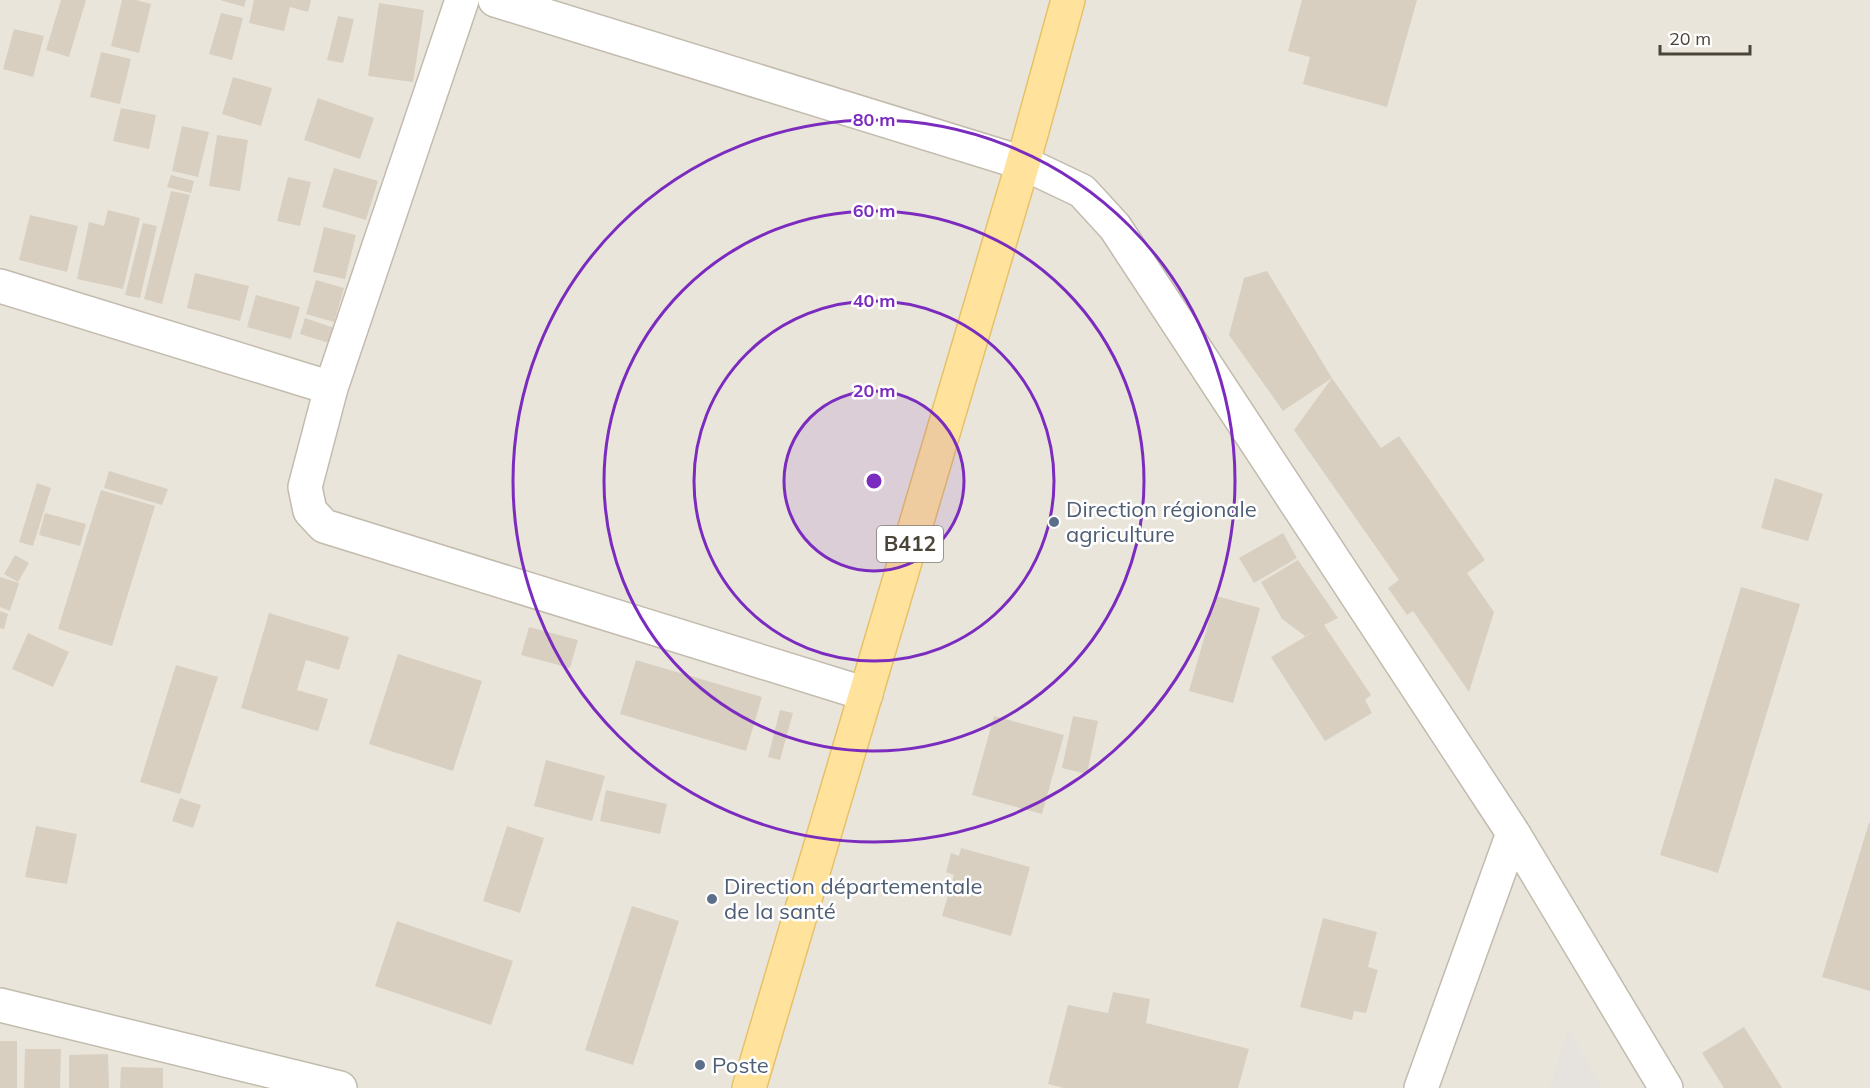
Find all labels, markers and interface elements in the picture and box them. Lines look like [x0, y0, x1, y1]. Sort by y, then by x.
scale bar [1660, 18, 1750, 56]
text: 20 m [1669, 27, 1711, 50]
text: 80 m [853, 108, 895, 131]
text: 60 m [853, 199, 895, 222]
text: 40 m [853, 289, 895, 312]
text: 20 m [853, 379, 895, 402]
centre of rings [864, 471, 884, 491]
place label: Direction régionale agriculture [1066, 495, 1257, 548]
marker: Direction régionale agriculture [1047, 515, 1061, 529]
road number: B412 [877, 526, 943, 562]
place label: Direction départementale de la santé [724, 872, 983, 925]
marker: Direction départementale de la santé [705, 892, 719, 906]
place label: Poste [712, 1051, 769, 1079]
marker: Poste [693, 1058, 707, 1072]

